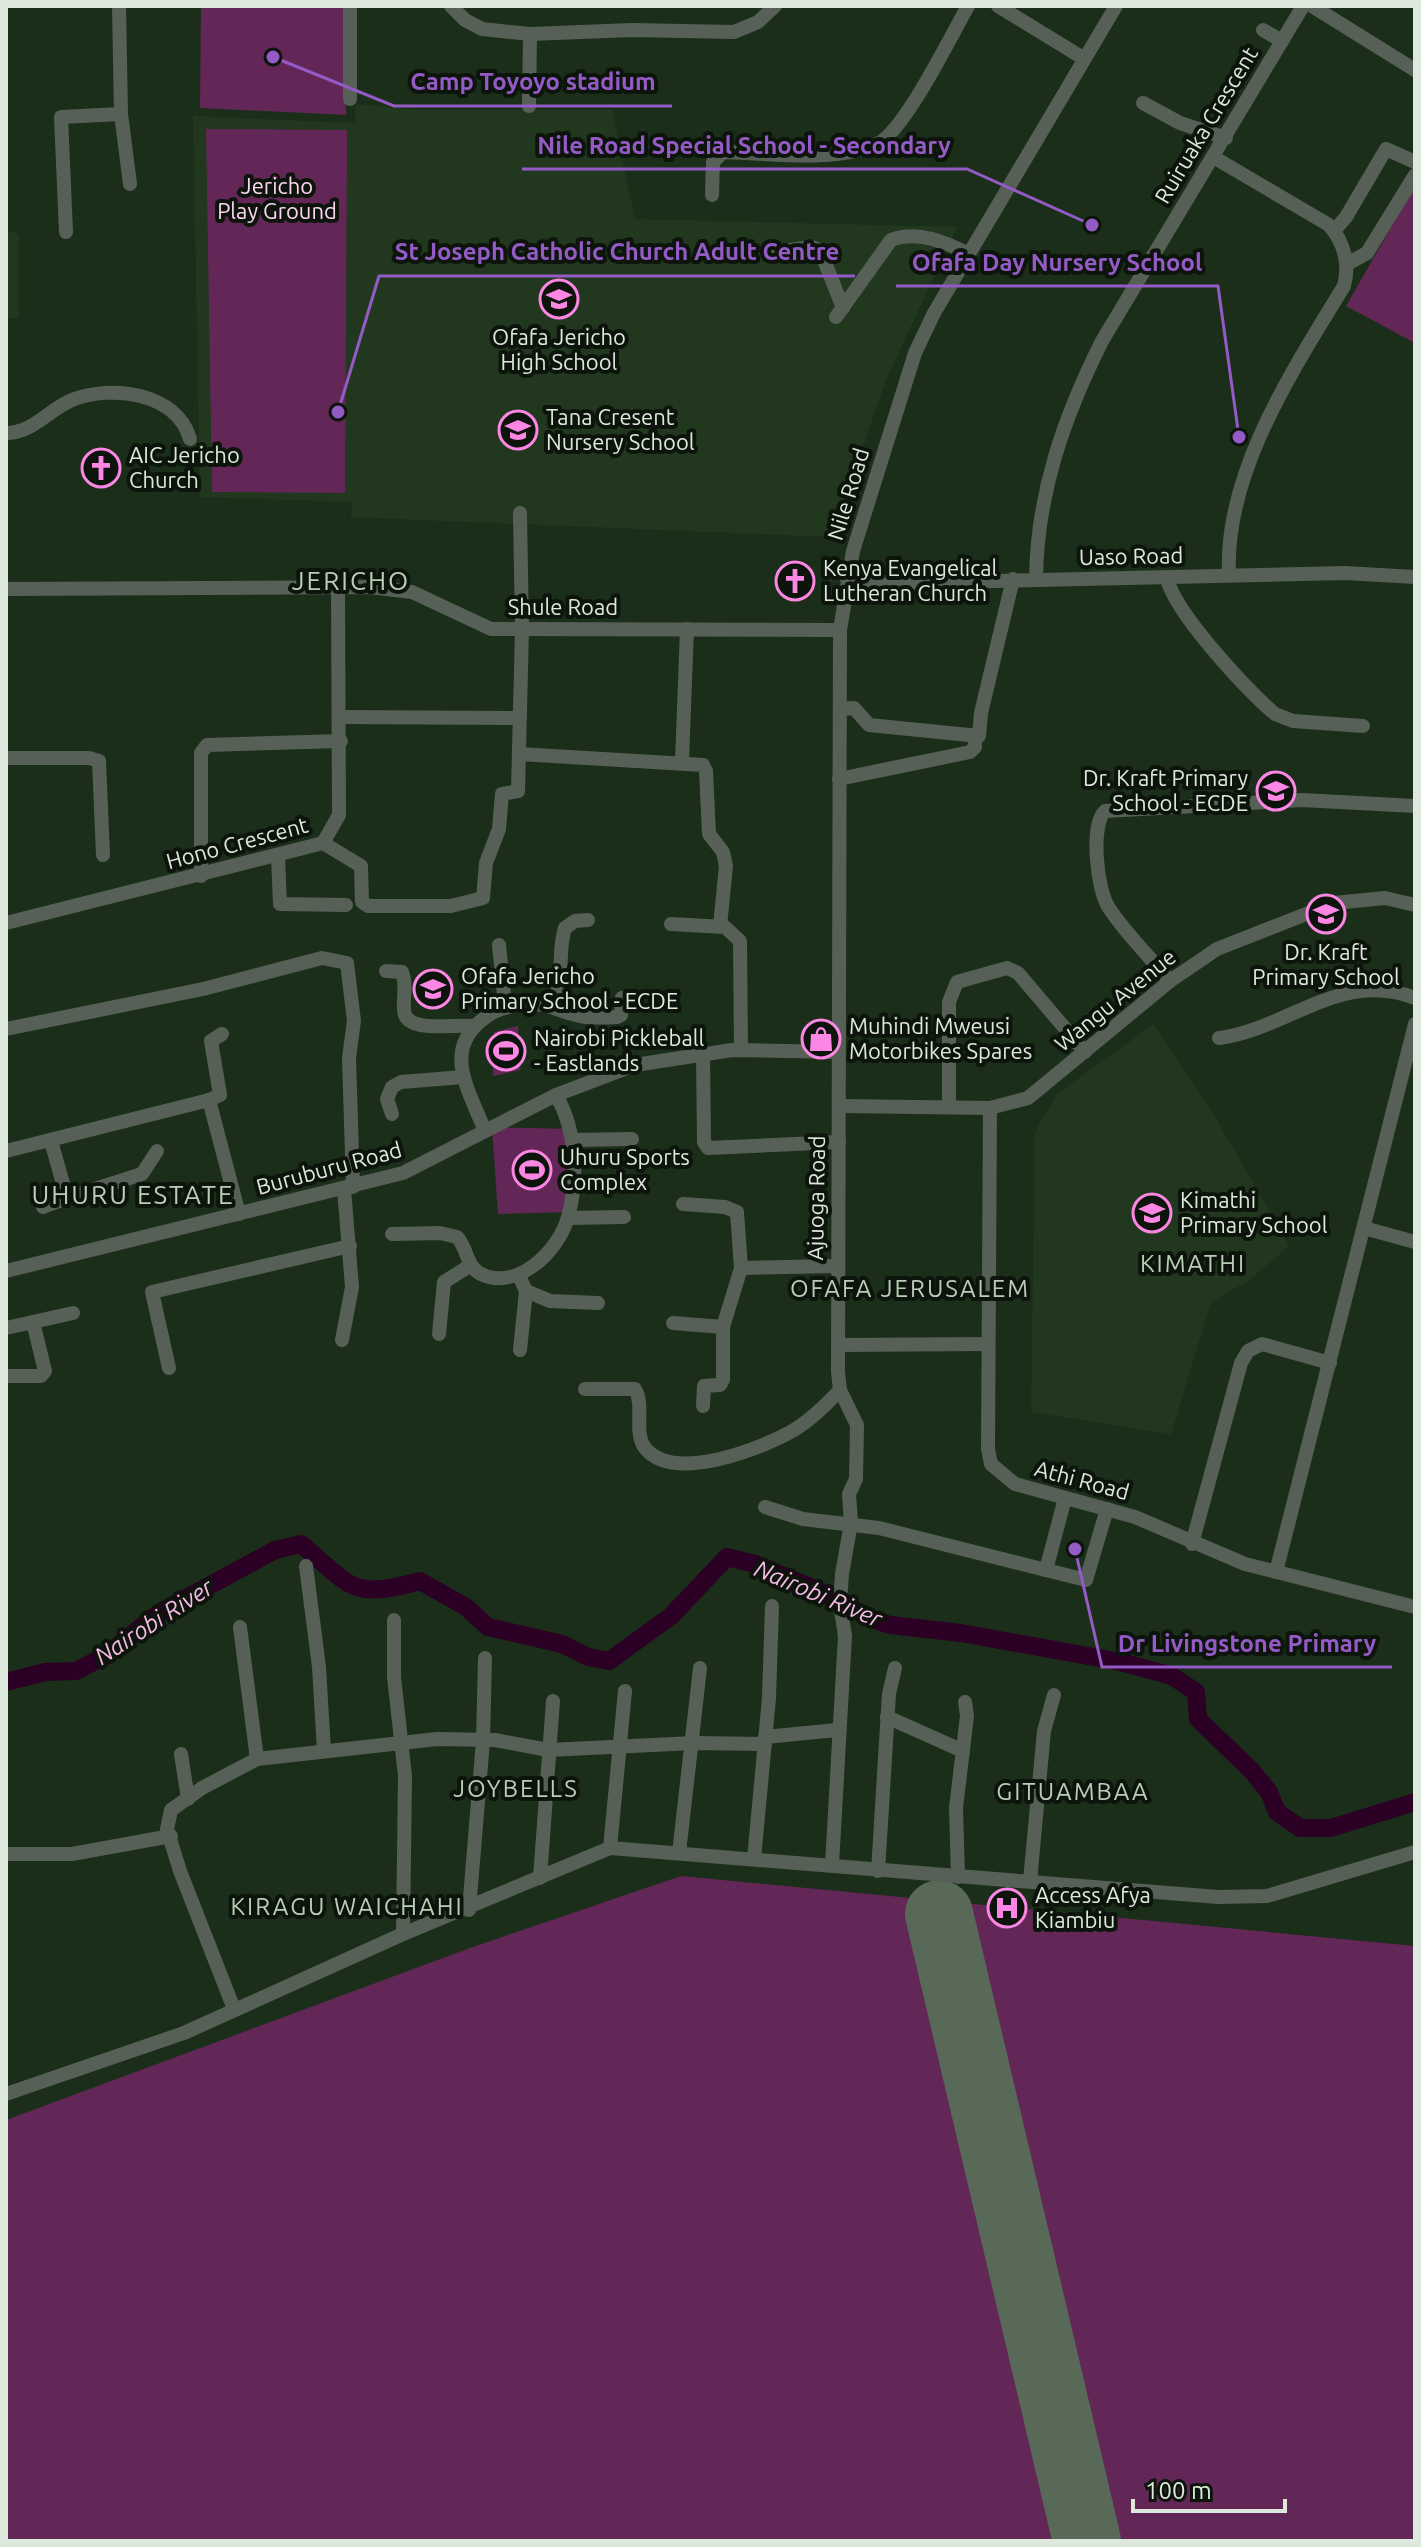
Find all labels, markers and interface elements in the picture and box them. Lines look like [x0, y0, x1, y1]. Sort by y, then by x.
street label: Ruiruaka Crescent [1149, 42, 1262, 208]
callout: Camp Toyoyo stadium [394, 58, 672, 106]
text: Camp Toyoyo stadium [410, 68, 656, 95]
callout: Nile Road Special School - Secondary [522, 121, 967, 169]
text: Nile Road Special School - Secondary [537, 132, 951, 159]
park label: Jericho Play Ground [217, 173, 337, 223]
callout: St Joseph Catholic Church Adult Centre [379, 228, 855, 276]
text: St Joseph Catholic Church Adult Centre [395, 238, 839, 265]
callout: Ofafa Day Nursery School [896, 238, 1218, 286]
text: Ofafa Day Nursery School [912, 249, 1202, 276]
school or university icon: Ofafa Jericho High School [538, 278, 580, 320]
place label: Ofafa Jericho High School [492, 324, 626, 374]
place label: Tana Cresent Nursery School [546, 404, 695, 454]
school or university icon: Tana Cresent Nursery School [497, 409, 539, 451]
place label: AIC Jericho Church [129, 442, 240, 492]
street label: Nile Road [822, 445, 873, 543]
church icon: AIC Jericho Church [80, 447, 122, 489]
street label: Uaso Road [1079, 542, 1183, 569]
place label: Kenya Evangelical Lutheran Church [823, 555, 998, 605]
church icon: Kenya Evangelical Lutheran Church [774, 560, 816, 602]
district label: JERICHO [292, 566, 410, 595]
street label: Shule Road [508, 594, 618, 619]
place label: Dr. Kraft Primary School - ECDE [1083, 765, 1248, 815]
school or university icon: Dr. Kraft Primary School - ECDE [1255, 770, 1297, 812]
street label: Hono Crescent [163, 811, 311, 873]
school or university icon: Dr. Kraft Primary School [1305, 893, 1347, 935]
place label: Dr. Kraft Primary School [1252, 939, 1400, 989]
street label: Wangu Avenue [1049, 943, 1180, 1056]
place label: Ofafa Jericho Primary School - ECDE [461, 963, 678, 1013]
school or university icon: Ofafa Jericho Primary School - ECDE [412, 968, 454, 1010]
place label: Muhindi Mweusi Motorbikes Spares [849, 1013, 1032, 1063]
shop icon: Muhindi Mweusi Motorbikes Spares [800, 1018, 842, 1060]
place label: Nairobi Pickleball - Eastlands [534, 1025, 704, 1075]
sports icon: Nairobi Pickleball - Eastlands [485, 1030, 527, 1072]
street label: Ajuoga Road [802, 1135, 829, 1261]
street label: Buruburu Road [253, 1136, 404, 1199]
place label: Uhuru Sports Complex [560, 1144, 690, 1194]
sports icon: Uhuru Sports Complex [511, 1149, 553, 1191]
district label: UHURU ESTATE [31, 1180, 235, 1209]
place label: Kimathi Primary School [1180, 1187, 1328, 1237]
school or university icon: Kimathi Primary School [1131, 1192, 1173, 1234]
district label: KIMATHI [1140, 1250, 1246, 1277]
district label: OFAFA JERUSALEM [790, 1275, 1030, 1302]
street label: Athi Road [1032, 1455, 1132, 1504]
water label: Nairobi River [750, 1555, 887, 1633]
water label: Nairobi River [89, 1573, 219, 1670]
callout: Dr Livingstone Primary [1102, 1619, 1392, 1667]
text: Dr Livingstone Primary [1118, 1630, 1376, 1657]
district label: JOYBELLS [453, 1775, 579, 1802]
district label: GITUAMBAA [996, 1778, 1150, 1805]
place label: Access Afya Kiambiu [1035, 1882, 1151, 1932]
hospital icon: Access Afya Kiambiu [986, 1887, 1028, 1929]
district label: KIRAGU WAICHAHI [230, 1893, 464, 1920]
scale bar [1133, 2463, 1285, 2513]
text: 100 m [1145, 2477, 1212, 2504]

